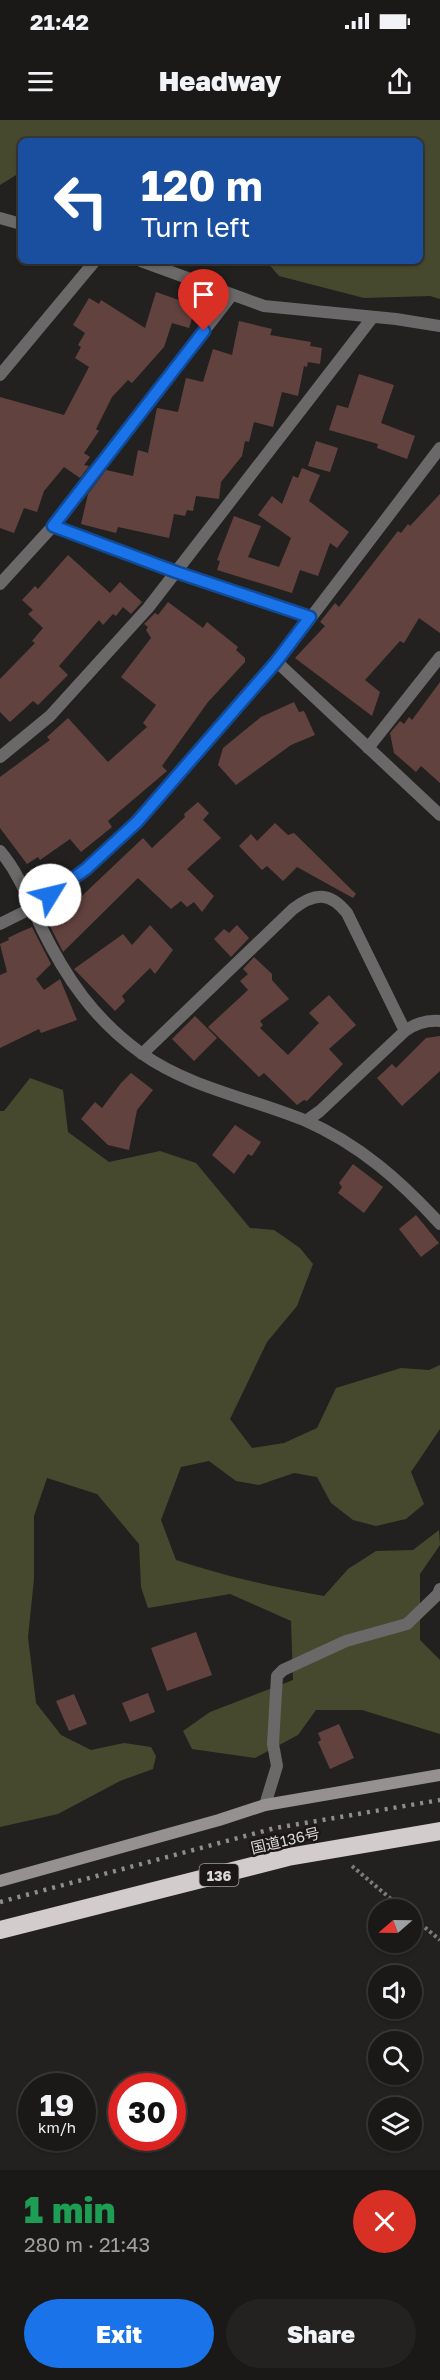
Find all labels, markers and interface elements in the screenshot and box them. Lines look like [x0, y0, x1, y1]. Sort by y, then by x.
text: 21:42 [30, 8, 89, 35]
icon: menu [24, 65, 57, 98]
text: Headway [159, 65, 281, 97]
icon: share [383, 65, 416, 98]
text: 120 m [141, 160, 263, 210]
icon: left [42, 162, 120, 240]
text: Turn left [141, 211, 250, 243]
pin [178, 269, 229, 331]
icon: arrive [187, 278, 220, 311]
position arrow [18, 863, 82, 927]
street label: 国道136号 [249, 1823, 321, 1857]
road number: 136 [200, 1864, 238, 1886]
north arrow [368, 1899, 422, 1953]
map controls [368, 1899, 422, 2151]
button: sound [368, 1965, 422, 2019]
button: search [368, 2031, 422, 2085]
speed limit sign: 30 [108, 2073, 186, 2151]
text: 19 [40, 2087, 74, 2123]
button: layers [368, 2097, 422, 2151]
text: km/h [38, 2118, 76, 2136]
text: 1 min [24, 2188, 115, 2231]
button: close [353, 2190, 416, 2253]
text: 280 m · 21:43 [24, 2232, 150, 2256]
button: Exit [24, 2299, 214, 2368]
button: Share [226, 2299, 416, 2368]

